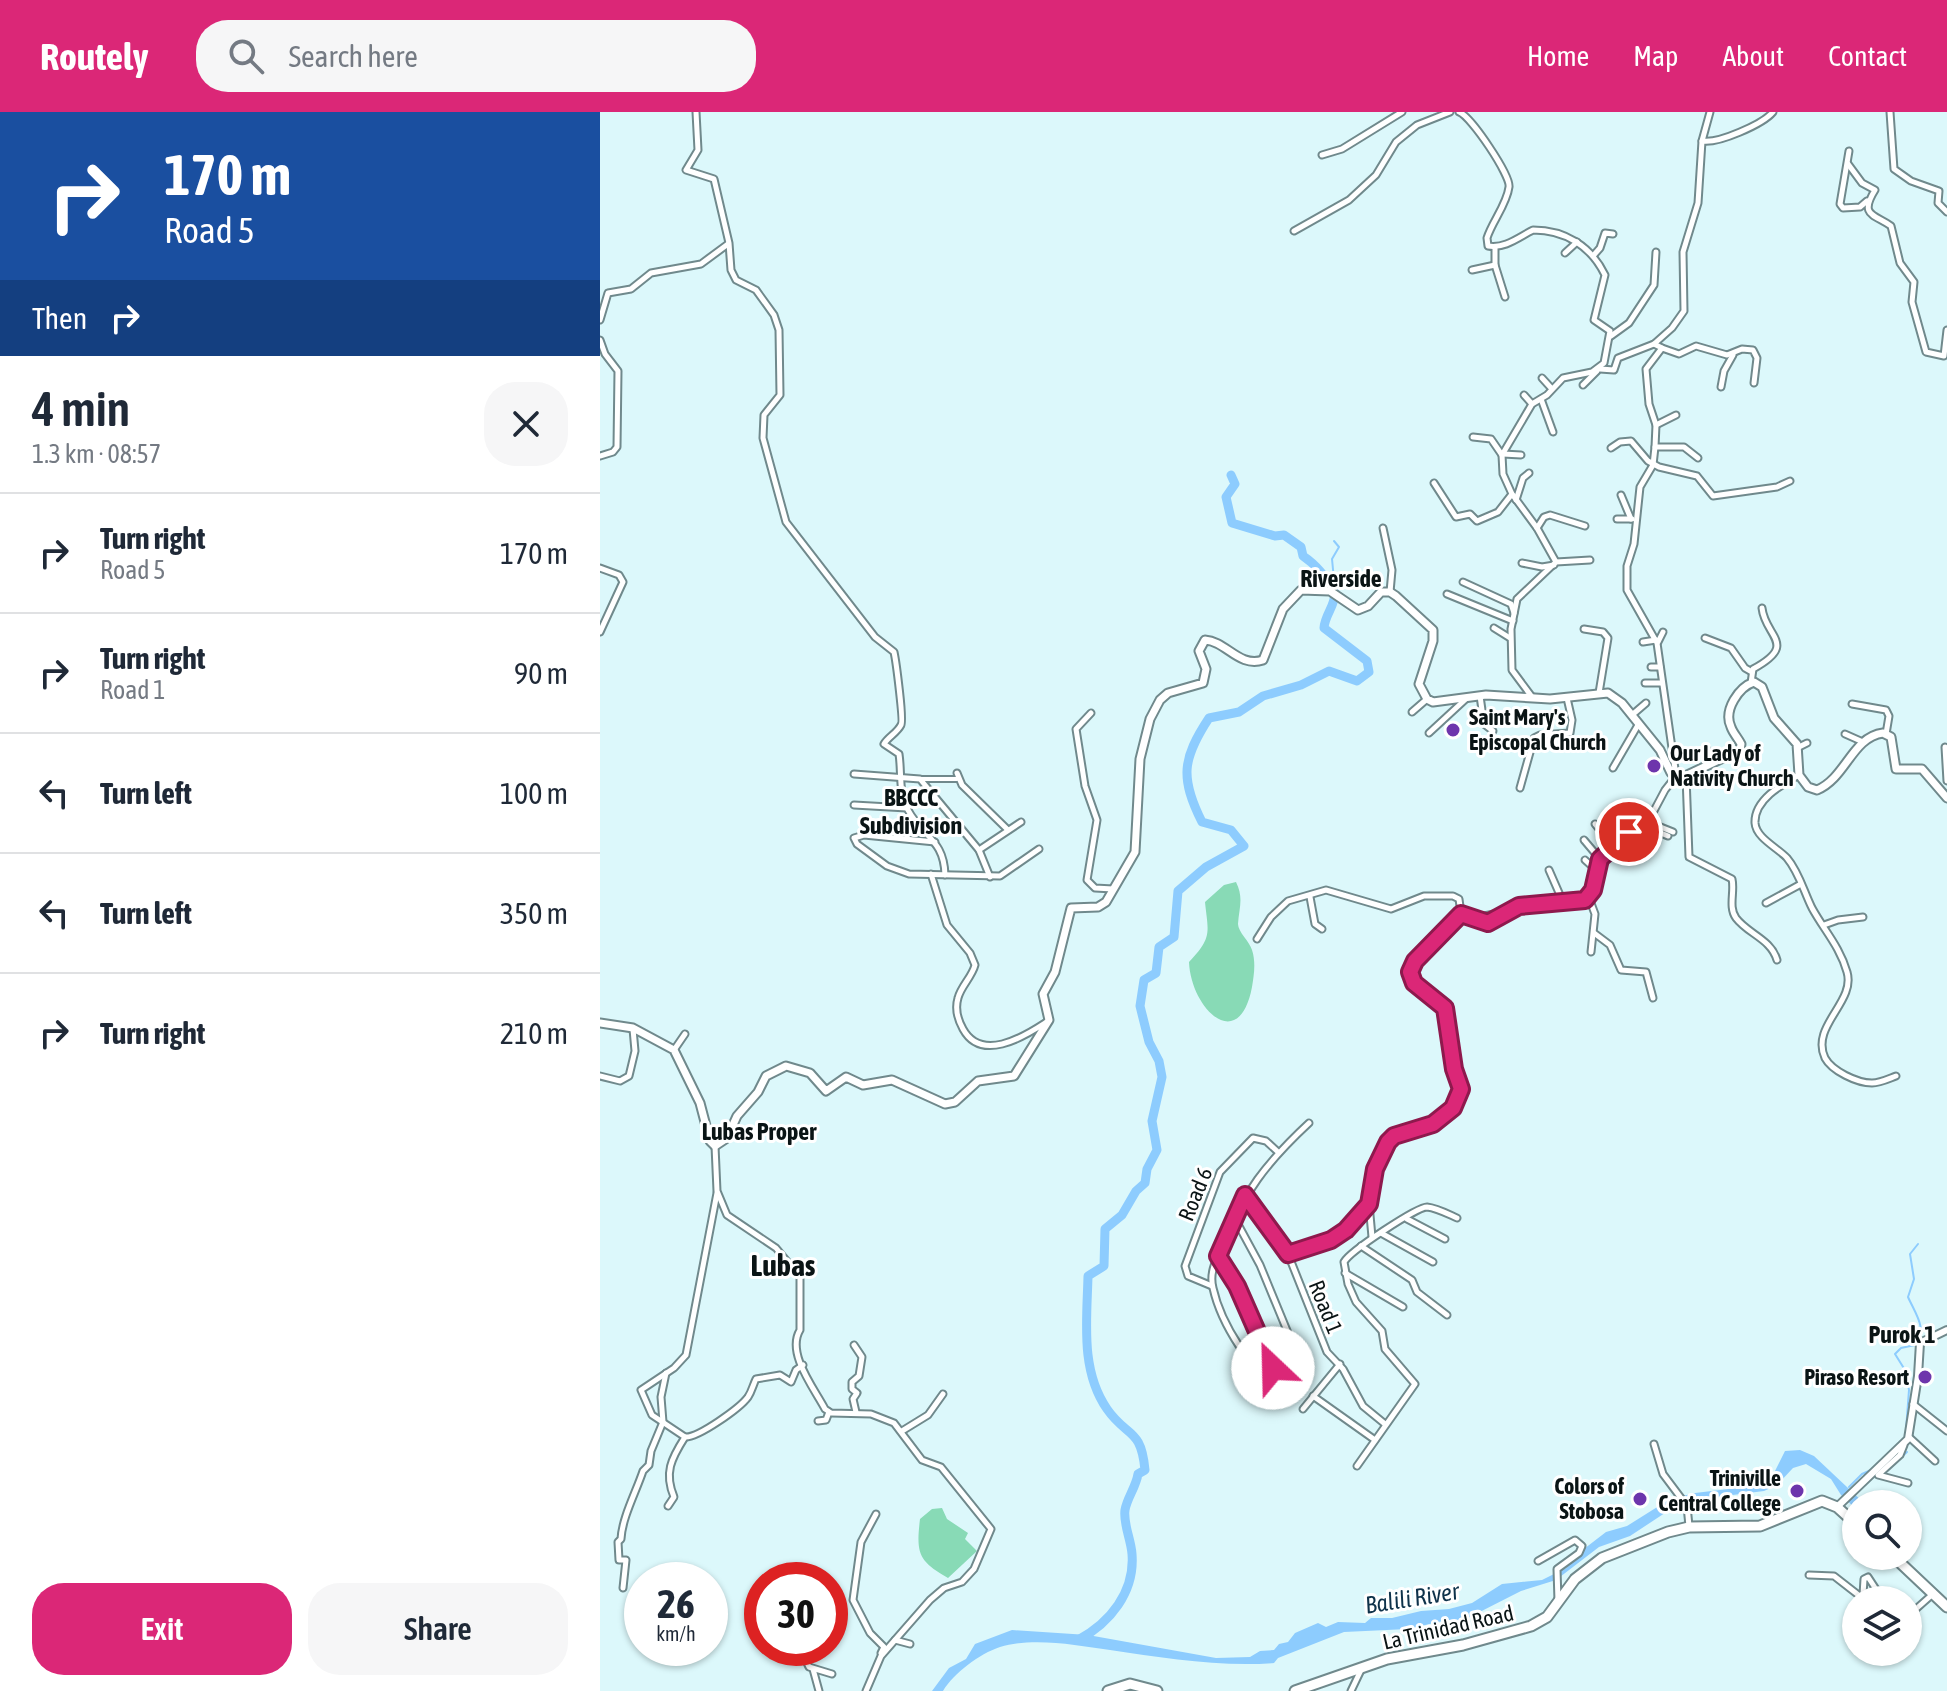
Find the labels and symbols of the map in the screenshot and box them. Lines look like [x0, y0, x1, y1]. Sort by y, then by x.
district label: Riverside [1300, 565, 1382, 592]
place label: Saint Mary's Episcopal Church [1469, 704, 1606, 755]
marker: Saint Mary's Episcopal Church [1444, 721, 1462, 739]
place label: Our Lady of Nativity Church [1670, 740, 1794, 791]
marker: Our Lady of Nativity Church [1645, 757, 1663, 775]
district label: BBCCC Subdivision [860, 784, 962, 839]
pin [1595, 798, 1663, 866]
district label: Lubas Proper [702, 1118, 817, 1145]
street label: Road 6 [1173, 1163, 1217, 1225]
district label: Lubas [751, 1248, 816, 1282]
street label: Road 1 [1304, 1276, 1348, 1338]
district label: Purok 1 [1869, 1321, 1935, 1348]
position arrow [1231, 1326, 1315, 1410]
place label: Piraso Resort [1804, 1364, 1910, 1390]
marker: Piraso Resort [1916, 1368, 1934, 1386]
place label: Triniville Central College [1658, 1465, 1781, 1516]
place label: Colors of Stobosa [1554, 1473, 1625, 1524]
marker: Triniville Central College [1788, 1482, 1806, 1500]
marker: Colors of Stobosa [1631, 1490, 1649, 1508]
speed limit sign: 30 [744, 1562, 848, 1666]
water label: Balili River [1363, 1577, 1462, 1619]
street label: La Trinidad Road [1380, 1599, 1516, 1655]

